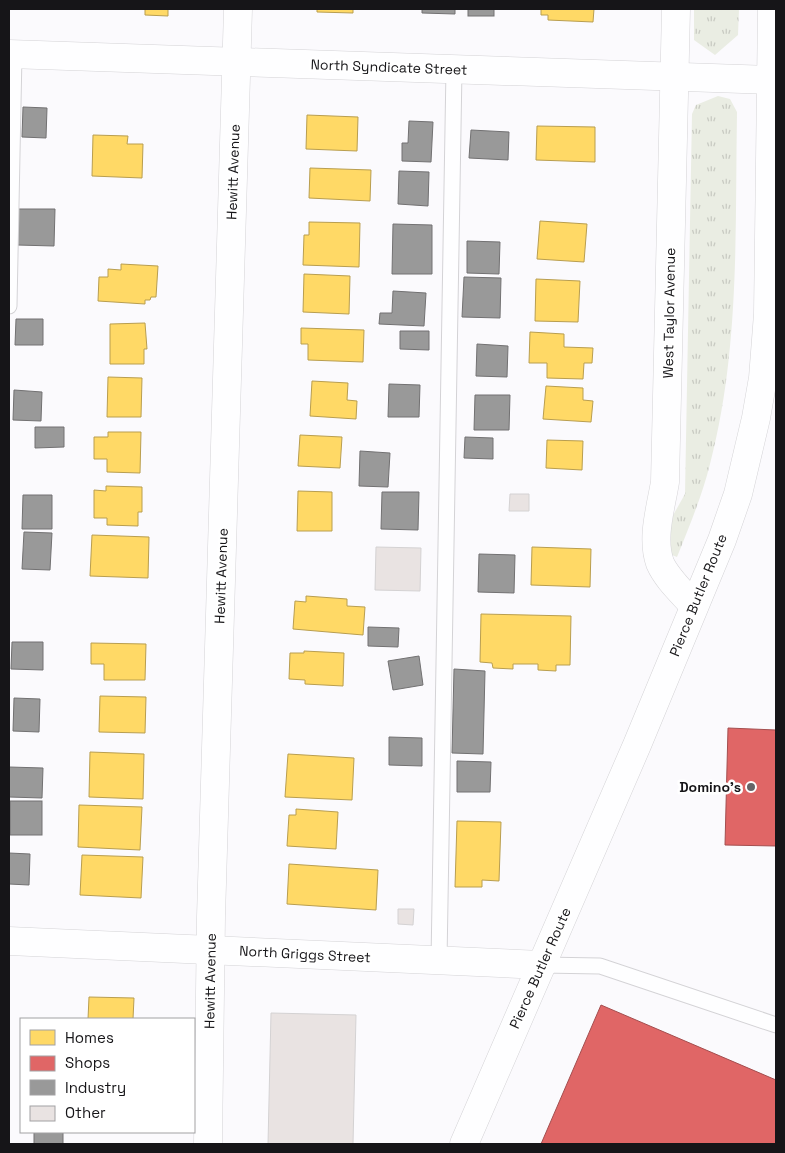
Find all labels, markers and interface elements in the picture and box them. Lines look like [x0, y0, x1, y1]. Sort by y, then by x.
street label: North Syndicate Street [310, 55, 468, 79]
street label: Hewitt Avenue [222, 124, 244, 220]
street label: West Taylor Avenue [659, 247, 679, 379]
street label: Hewitt Avenue [210, 528, 232, 624]
street label: Pierce Butler Route [665, 531, 731, 659]
place label: Domino's [679, 778, 741, 796]
marker: Domino's [745, 781, 757, 793]
street label: Pierce Butler Route [505, 905, 575, 1031]
street label: Hewitt Avenue [200, 933, 220, 1029]
street label: North Griggs Street [239, 942, 371, 966]
legend [20, 1018, 195, 1133]
text: Homes [65, 1028, 114, 1047]
text: Shops [65, 1053, 110, 1072]
text: Industry [65, 1078, 126, 1097]
text: Other [65, 1103, 106, 1122]

